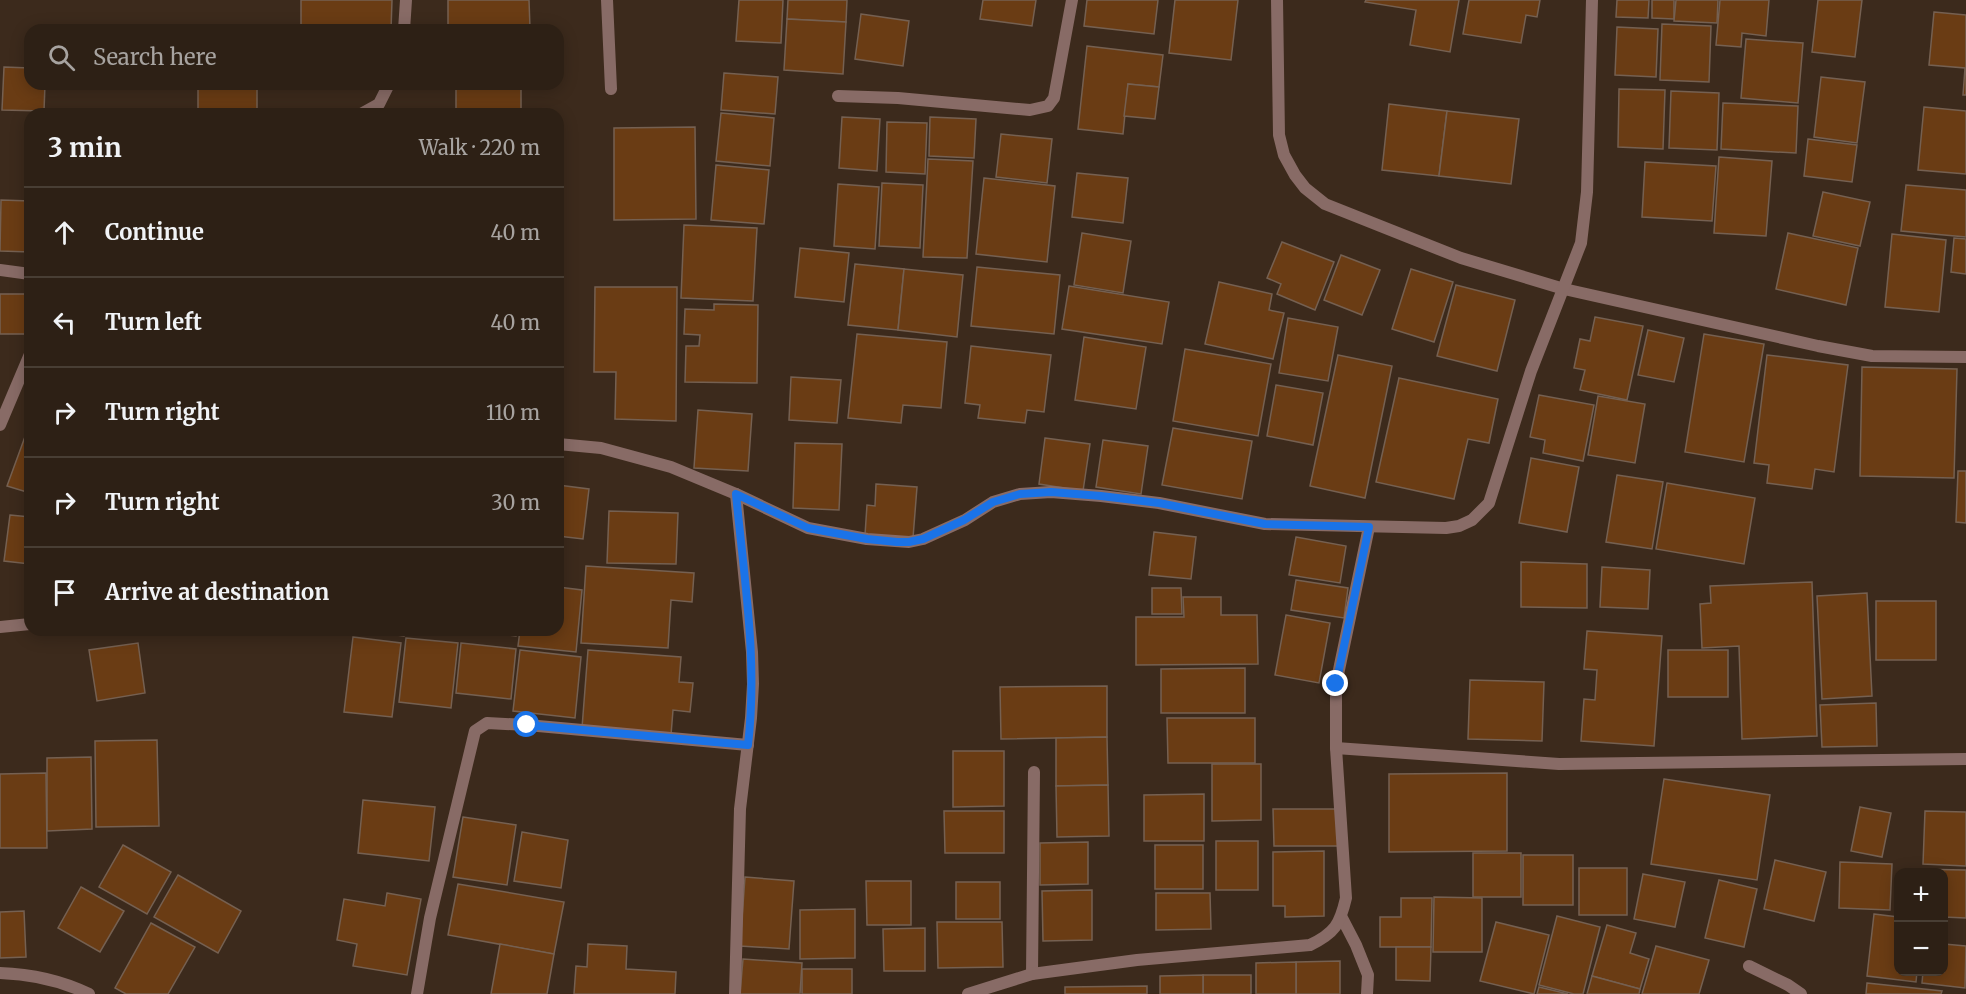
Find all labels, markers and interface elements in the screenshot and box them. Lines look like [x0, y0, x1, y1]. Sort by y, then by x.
search box [24, 24, 564, 90]
icon: search [45, 41, 78, 74]
text: Search here [93, 43, 216, 71]
text: 3 min [48, 131, 122, 164]
text: Walk · 220 m [419, 135, 540, 160]
icon: ahead [48, 216, 81, 249]
text: Continue [105, 218, 204, 246]
text: 40 m [490, 220, 540, 245]
icon: left [48, 306, 81, 339]
text: Turn left [105, 308, 202, 336]
text: 40 m [490, 310, 540, 335]
icon: right [48, 396, 81, 429]
text: Turn right [105, 398, 219, 426]
text: 110 m [486, 400, 540, 425]
icon: right [48, 486, 81, 519]
text: Turn right [105, 488, 219, 516]
text: 30 m [491, 490, 540, 515]
icon: arrive [48, 576, 81, 609]
text: Arrive at destination [105, 578, 329, 606]
route end [1322, 670, 1348, 696]
route start [513, 711, 539, 737]
map controls [1894, 868, 1948, 976]
button: + [1894, 868, 1948, 922]
button: − [1894, 922, 1948, 976]

